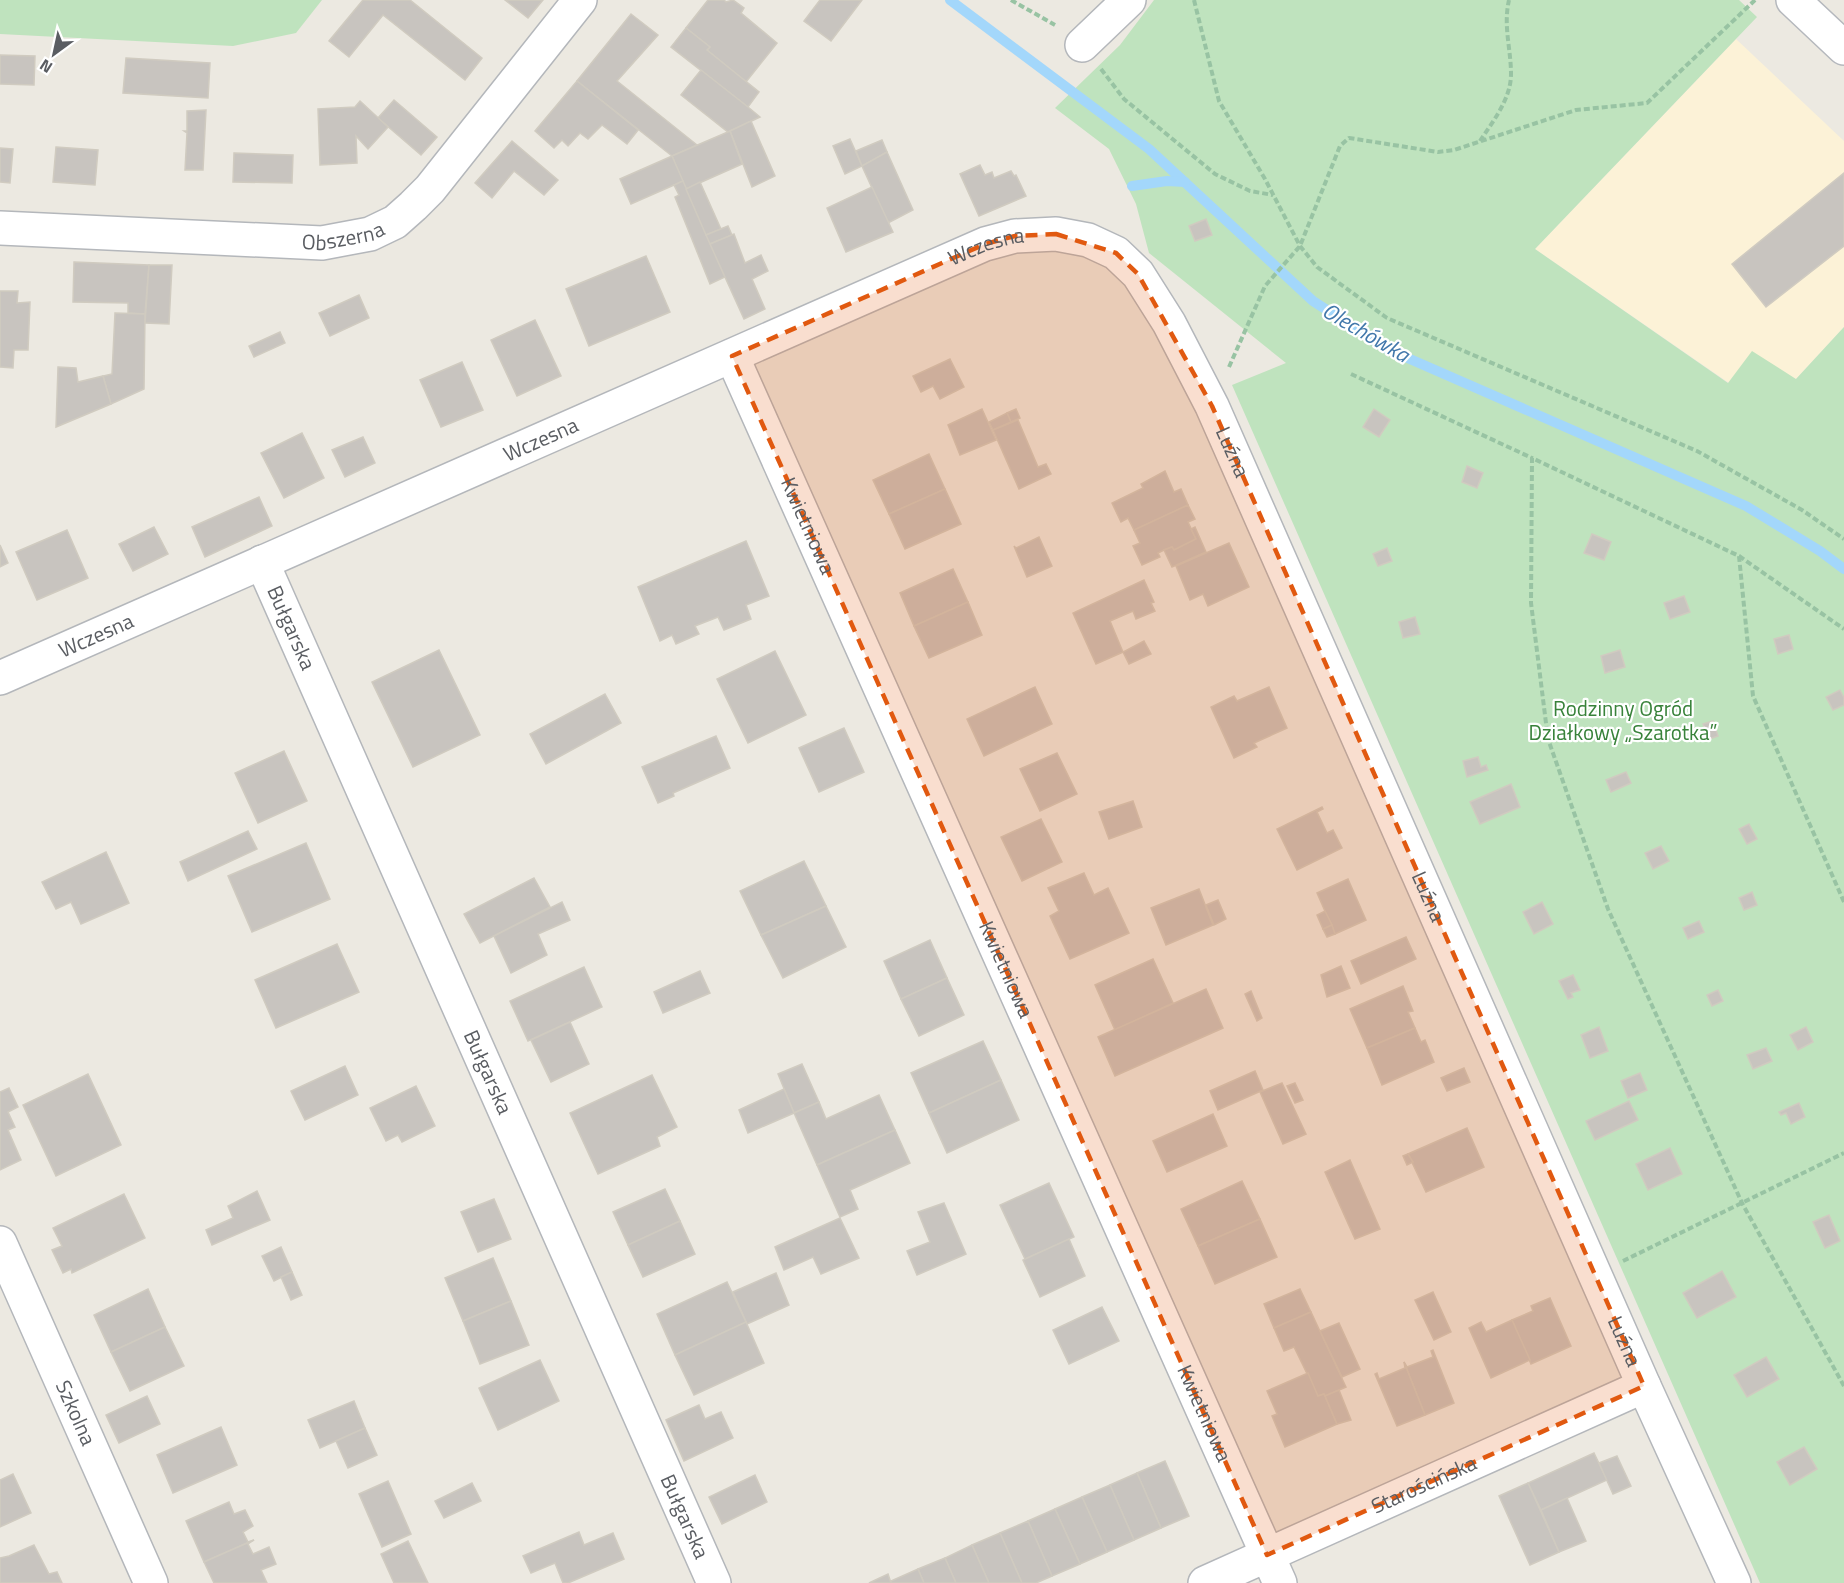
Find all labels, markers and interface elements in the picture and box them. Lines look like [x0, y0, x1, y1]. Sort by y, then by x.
north arrow [24, 24, 84, 84]
text: N [35, 53, 57, 80]
street label: Obszerna [301, 212, 390, 258]
street label: Wczesna [943, 219, 1025, 273]
water label: Olechówka [1316, 293, 1418, 372]
street label: Wczesna [498, 408, 583, 469]
street label: Luźna [1208, 421, 1259, 482]
street label: Kwietniowa [773, 472, 845, 580]
street label: Bułgarska [259, 580, 325, 675]
street label: Wczesna [53, 604, 139, 665]
park label: Rodzinny Ogród Działkowy „Szarotka” [1528, 692, 1718, 748]
street label: Luźna [1404, 866, 1455, 927]
street label: Kwietniowa [971, 915, 1043, 1023]
street label: Bułgarska [456, 1024, 522, 1120]
street label: Luźna [1600, 1311, 1651, 1372]
street label: Kwietniowa [1169, 1359, 1241, 1467]
street label: Szkolna [48, 1375, 105, 1451]
street label: Starościńska [1366, 1446, 1482, 1521]
street label: Bułgarska [653, 1469, 718, 1564]

